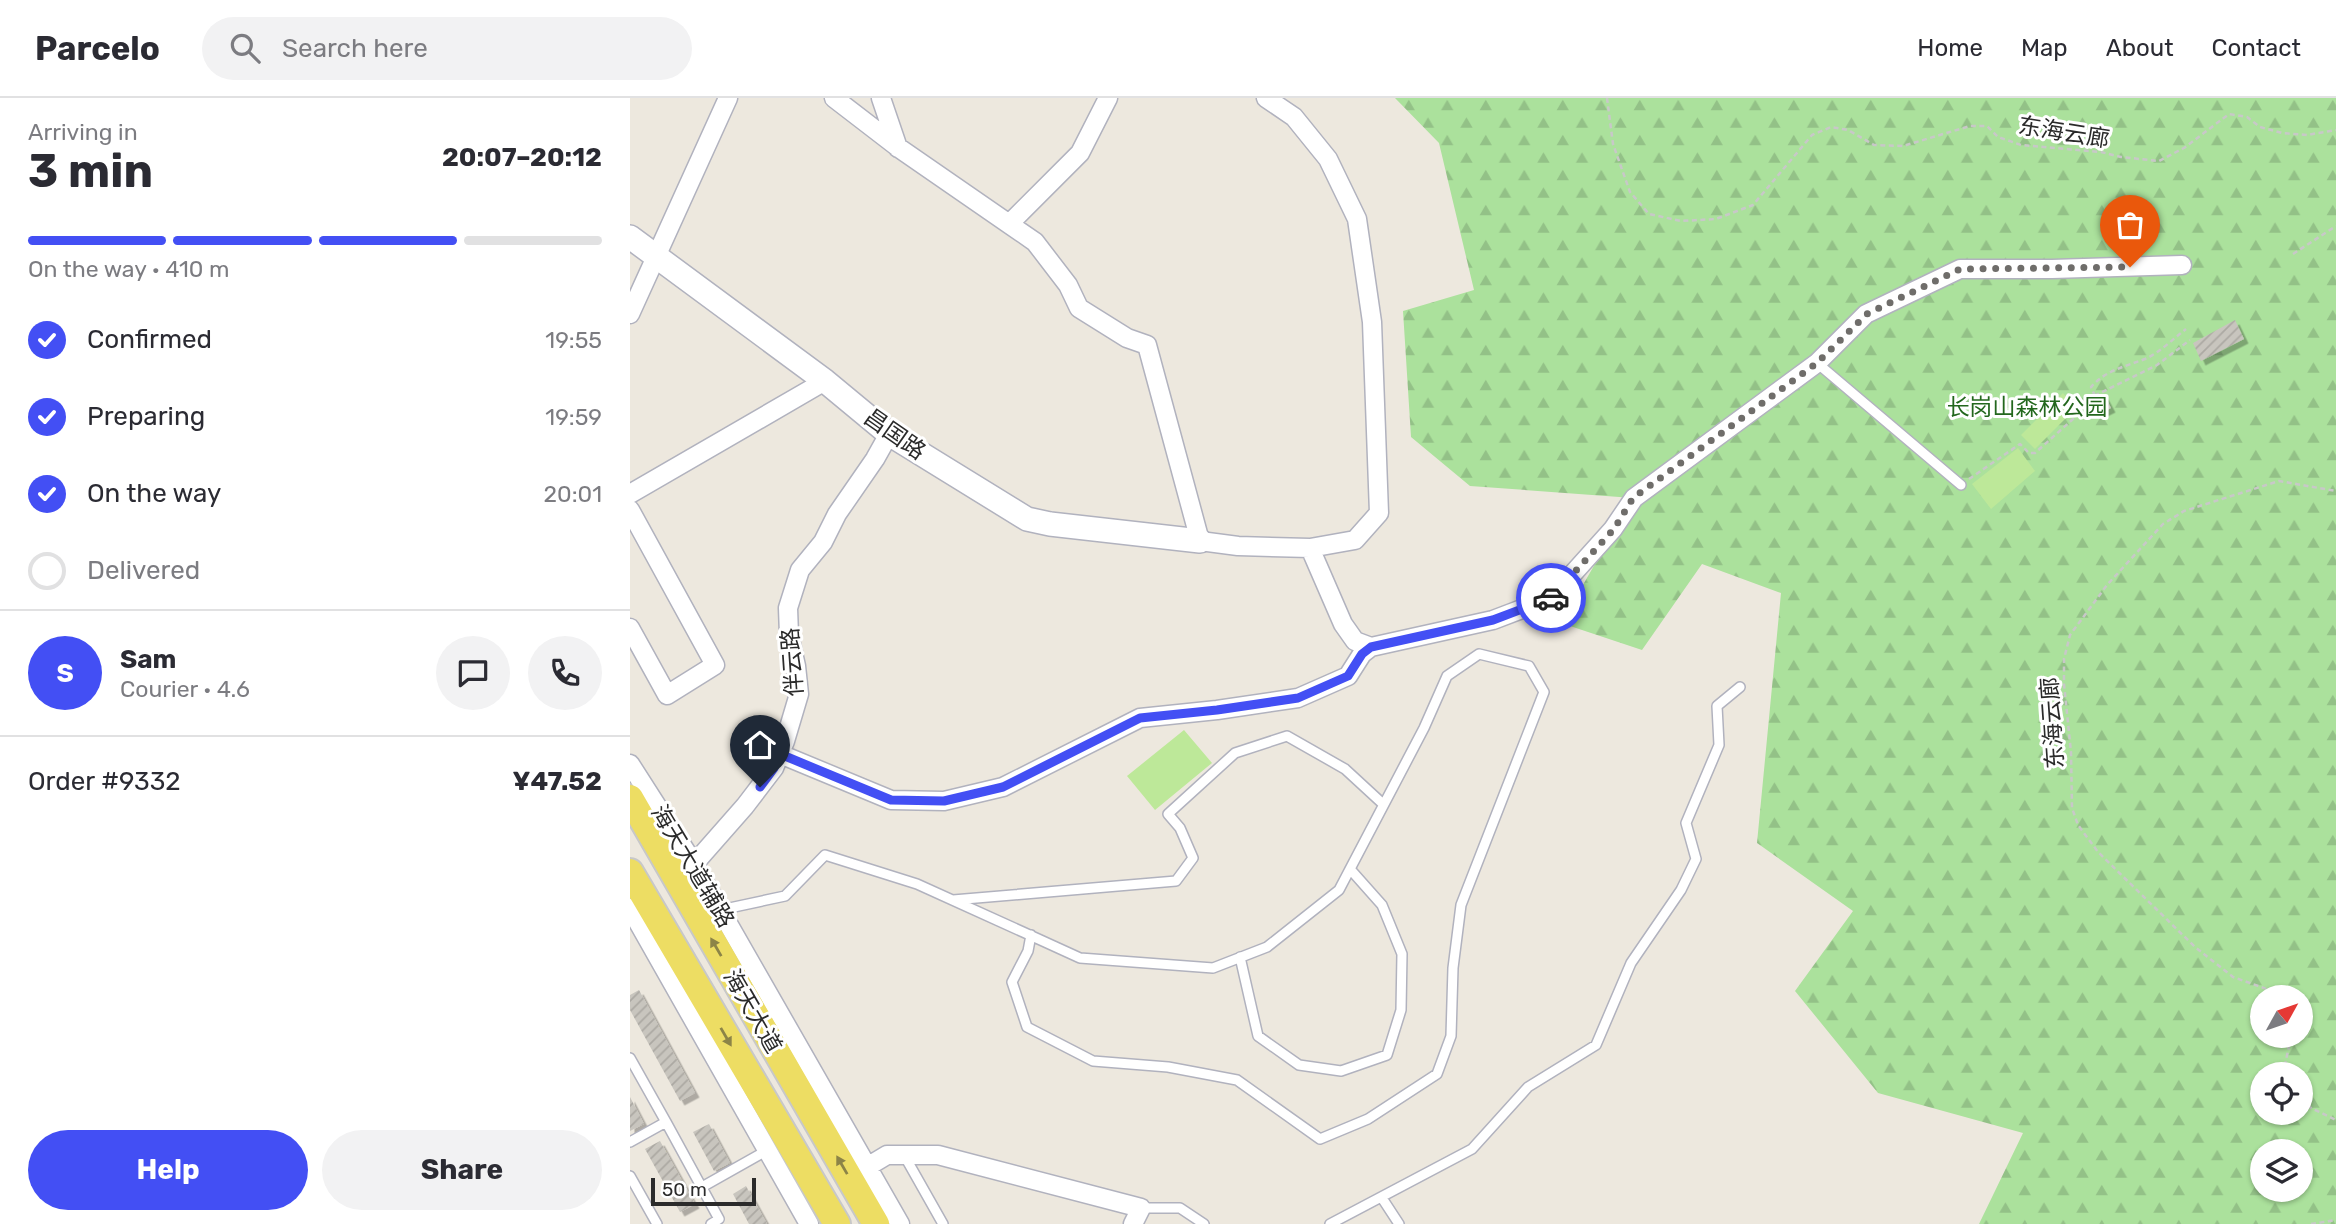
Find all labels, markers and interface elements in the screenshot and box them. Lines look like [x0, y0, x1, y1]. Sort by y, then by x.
search box [202, 17, 692, 80]
text: Parcelo [35, 29, 160, 68]
icon: search [226, 29, 264, 67]
text: Search here [282, 33, 428, 64]
text: Home [1917, 34, 1983, 62]
text: Map [2021, 34, 2068, 62]
text: About [2106, 34, 2174, 62]
text: Contact [2212, 34, 2301, 62]
street label: 东海云廊 [2016, 111, 2112, 153]
text: Arriving in [28, 118, 138, 146]
text: 20:07–20:12 [442, 142, 602, 173]
text: 3 min [28, 144, 153, 199]
pin [2100, 195, 2160, 267]
icon: bag [2111, 206, 2149, 244]
text: On the way · 410 m [28, 255, 229, 283]
icon: check [28, 321, 66, 359]
text: Confirmed [87, 324, 212, 355]
text: 19:55 [545, 326, 602, 354]
park label: 长岗山森林公园 [1947, 393, 2108, 421]
icon: check [28, 398, 66, 436]
text: Preparing [87, 401, 205, 432]
text: 19:59 [545, 403, 602, 431]
street label: 昌国路 [859, 403, 931, 465]
icon: check [28, 475, 66, 513]
text: On the way [87, 478, 221, 509]
text: 20:01 [544, 480, 602, 508]
text: Delivered [87, 555, 200, 586]
courier [1516, 563, 1586, 633]
icon: car [1532, 579, 1570, 617]
street label: 伴云路 [776, 627, 808, 697]
button: chat [436, 636, 510, 710]
button: phone [528, 636, 602, 710]
text: Sam [120, 644, 176, 675]
text: S [56, 658, 74, 689]
text: Courier · 4.6 [120, 675, 250, 703]
street label: 东海云廊 [2035, 676, 2069, 770]
pin [730, 715, 790, 787]
icon: home [741, 726, 779, 764]
text: Order #9332 [28, 766, 181, 797]
text: ¥47.52 [512, 766, 602, 797]
street label: 海天大道辅路 [645, 800, 741, 932]
one-way arrow [710, 937, 722, 956]
street label: 海天大道 [718, 964, 788, 1058]
north arrow [2250, 985, 2314, 1048]
map controls [2250, 985, 2313, 1202]
one-way arrow [720, 1027, 732, 1046]
button: locate [2250, 1062, 2313, 1125]
button: Help [28, 1130, 308, 1210]
button: Share [322, 1130, 602, 1210]
button: layers [2250, 1139, 2313, 1202]
one-way arrow [835, 1155, 848, 1174]
scale bar [651, 1175, 756, 1207]
text: 50 m [662, 1178, 707, 1201]

